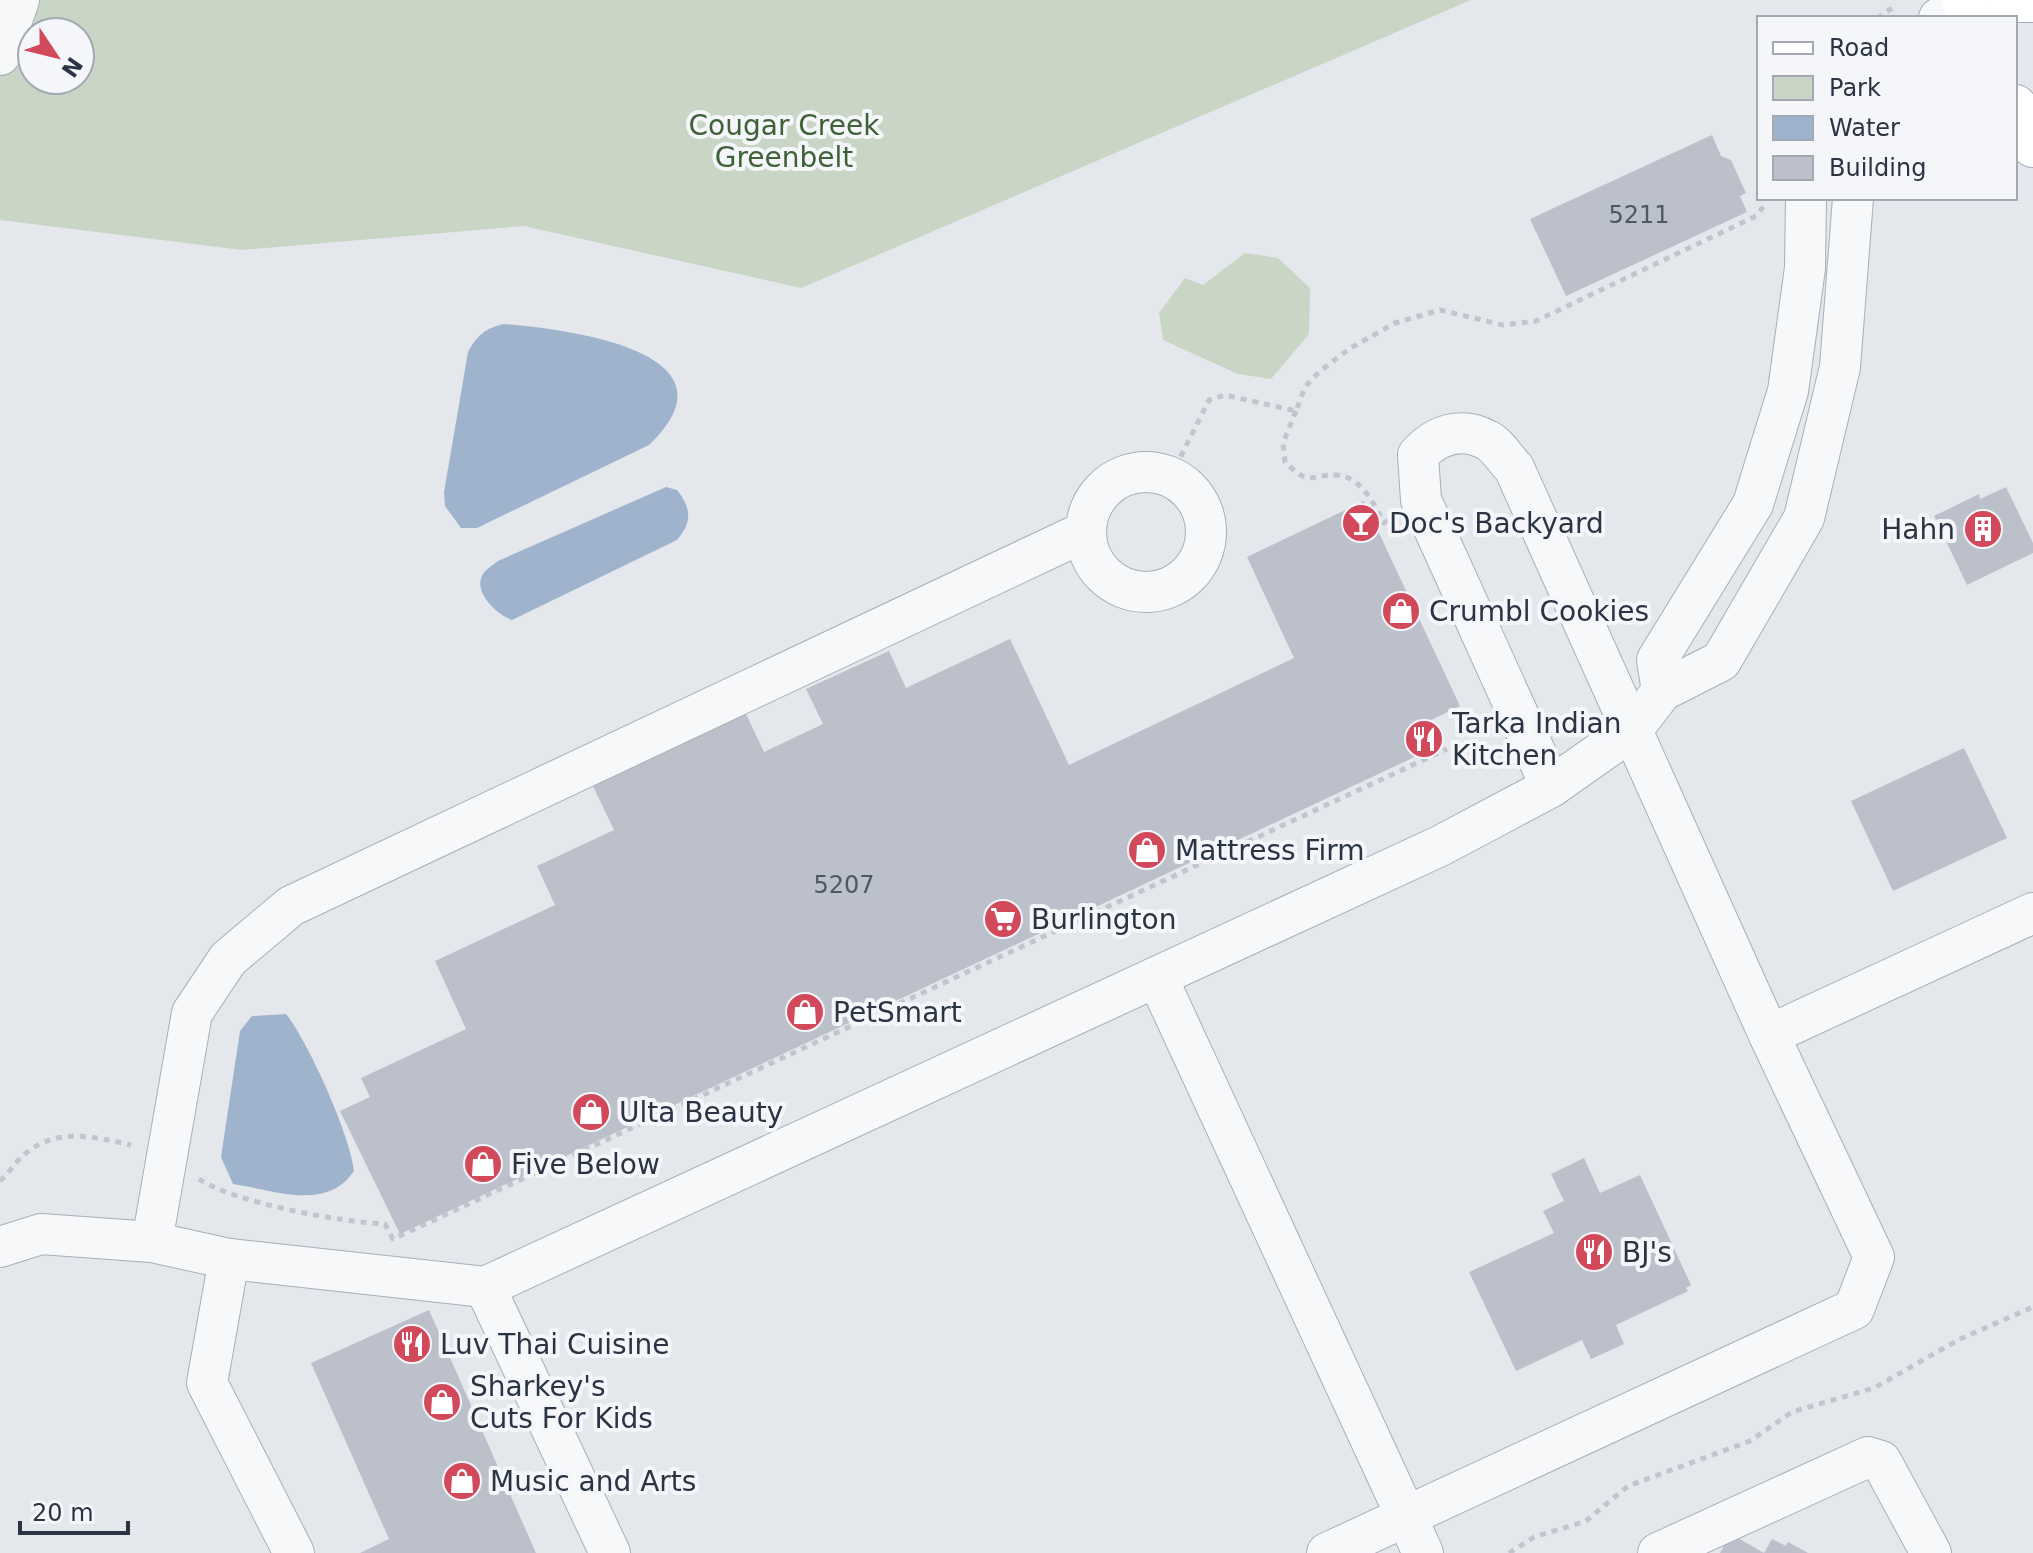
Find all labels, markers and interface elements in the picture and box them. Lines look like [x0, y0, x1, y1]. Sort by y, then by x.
north arrow [16, 16, 96, 96]
legend [1757, 16, 2017, 200]
text: Road [1829, 34, 1889, 62]
text: N [56, 52, 87, 82]
text: Park [1829, 74, 1881, 102]
park label: Cougar Creek Greenbelt [689, 109, 880, 174]
text: Water [1829, 114, 1900, 142]
text: Building [1829, 154, 1926, 182]
house number: 5211 [1608, 201, 1670, 229]
bar icon: Doc's Backyard [1340, 502, 1382, 544]
place label: Doc's Backyard [1389, 507, 1604, 540]
building icon: Hahn [1962, 508, 2004, 550]
place label: Hahn [1881, 513, 1955, 546]
shop icon: Crumbl Cookies [1380, 590, 1422, 632]
place label: Crumbl Cookies [1429, 595, 1649, 628]
place label: Tarka Indian Kitchen [1451, 707, 1621, 772]
restaurant icon: Tarka Indian Kitchen [1403, 718, 1445, 760]
shop icon: Mattress Firm [1126, 829, 1168, 871]
place label: Mattress Firm [1175, 834, 1365, 867]
house number: 5207 [813, 871, 875, 899]
supermarket icon: Burlington [982, 898, 1024, 940]
place label: Burlington [1031, 903, 1176, 936]
shop icon: PetSmart [784, 991, 826, 1033]
place label: PetSmart [833, 996, 962, 1029]
shop icon: Ulta Beauty [570, 1091, 612, 1133]
place label: Ulta Beauty [619, 1096, 783, 1129]
shop icon: Five Below [462, 1143, 504, 1185]
place label: Five Below [511, 1148, 660, 1181]
restaurant icon: BJ's [1573, 1231, 1615, 1273]
place label: BJ's [1622, 1236, 1672, 1269]
restaurant icon: Luv Thai Cuisine [391, 1323, 433, 1365]
place label: Luv Thai Cuisine [440, 1328, 669, 1361]
place label: Sharkey's Cuts For Kids [470, 1370, 653, 1435]
shop icon: Sharkey's Cuts For Kids [421, 1381, 463, 1423]
shop icon: Music and Arts [441, 1460, 483, 1502]
place label: Music and Arts [490, 1465, 696, 1498]
scale bar [20, 1485, 128, 1535]
text: 20 m [32, 1499, 94, 1527]

